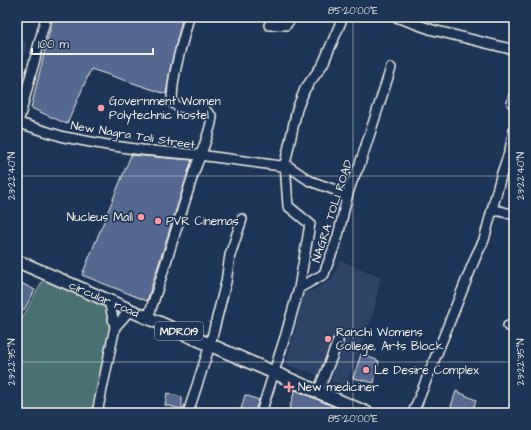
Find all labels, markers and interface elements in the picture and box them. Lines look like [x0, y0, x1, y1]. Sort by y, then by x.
text: 85°20'00"E [328, 4, 378, 18]
scale bar [32, 30, 153, 56]
text: 100 m [38, 36, 69, 53]
place label: Government Women Polytechnic hostel [109, 93, 221, 125]
marker: Government Women Polytechnic hostel [96, 103, 106, 113]
street label: New Nagra Toli Street [69, 117, 196, 155]
text: 23°22'40"N [5, 152, 19, 200]
text: 23°22'40"N [514, 152, 528, 200]
street label: NAGRA TOLI ROAD [308, 157, 357, 265]
place label: Nucleus Mall [67, 209, 133, 226]
marker: Nucleus Mall [136, 212, 146, 222]
place label: PVR Cinemas [166, 213, 239, 230]
marker: PVR Cinemas [153, 216, 163, 226]
street label: circular road [66, 277, 142, 322]
road number: MDR019 [155, 322, 203, 340]
place label: Ranchi Womens College, Arts Block [336, 324, 444, 356]
marker: Ranchi Womens College, Arts Block [323, 334, 333, 344]
text: 23°22'35"N [5, 339, 19, 385]
text: 23°22'35"N [514, 339, 528, 385]
place label: Le Desire Complex [374, 362, 479, 379]
marker: Le Desire Complex [361, 365, 371, 375]
place label: New mediciner [298, 379, 379, 396]
marker: New mediciner [283, 381, 295, 393]
text: 85°20'00"E [328, 412, 378, 426]

